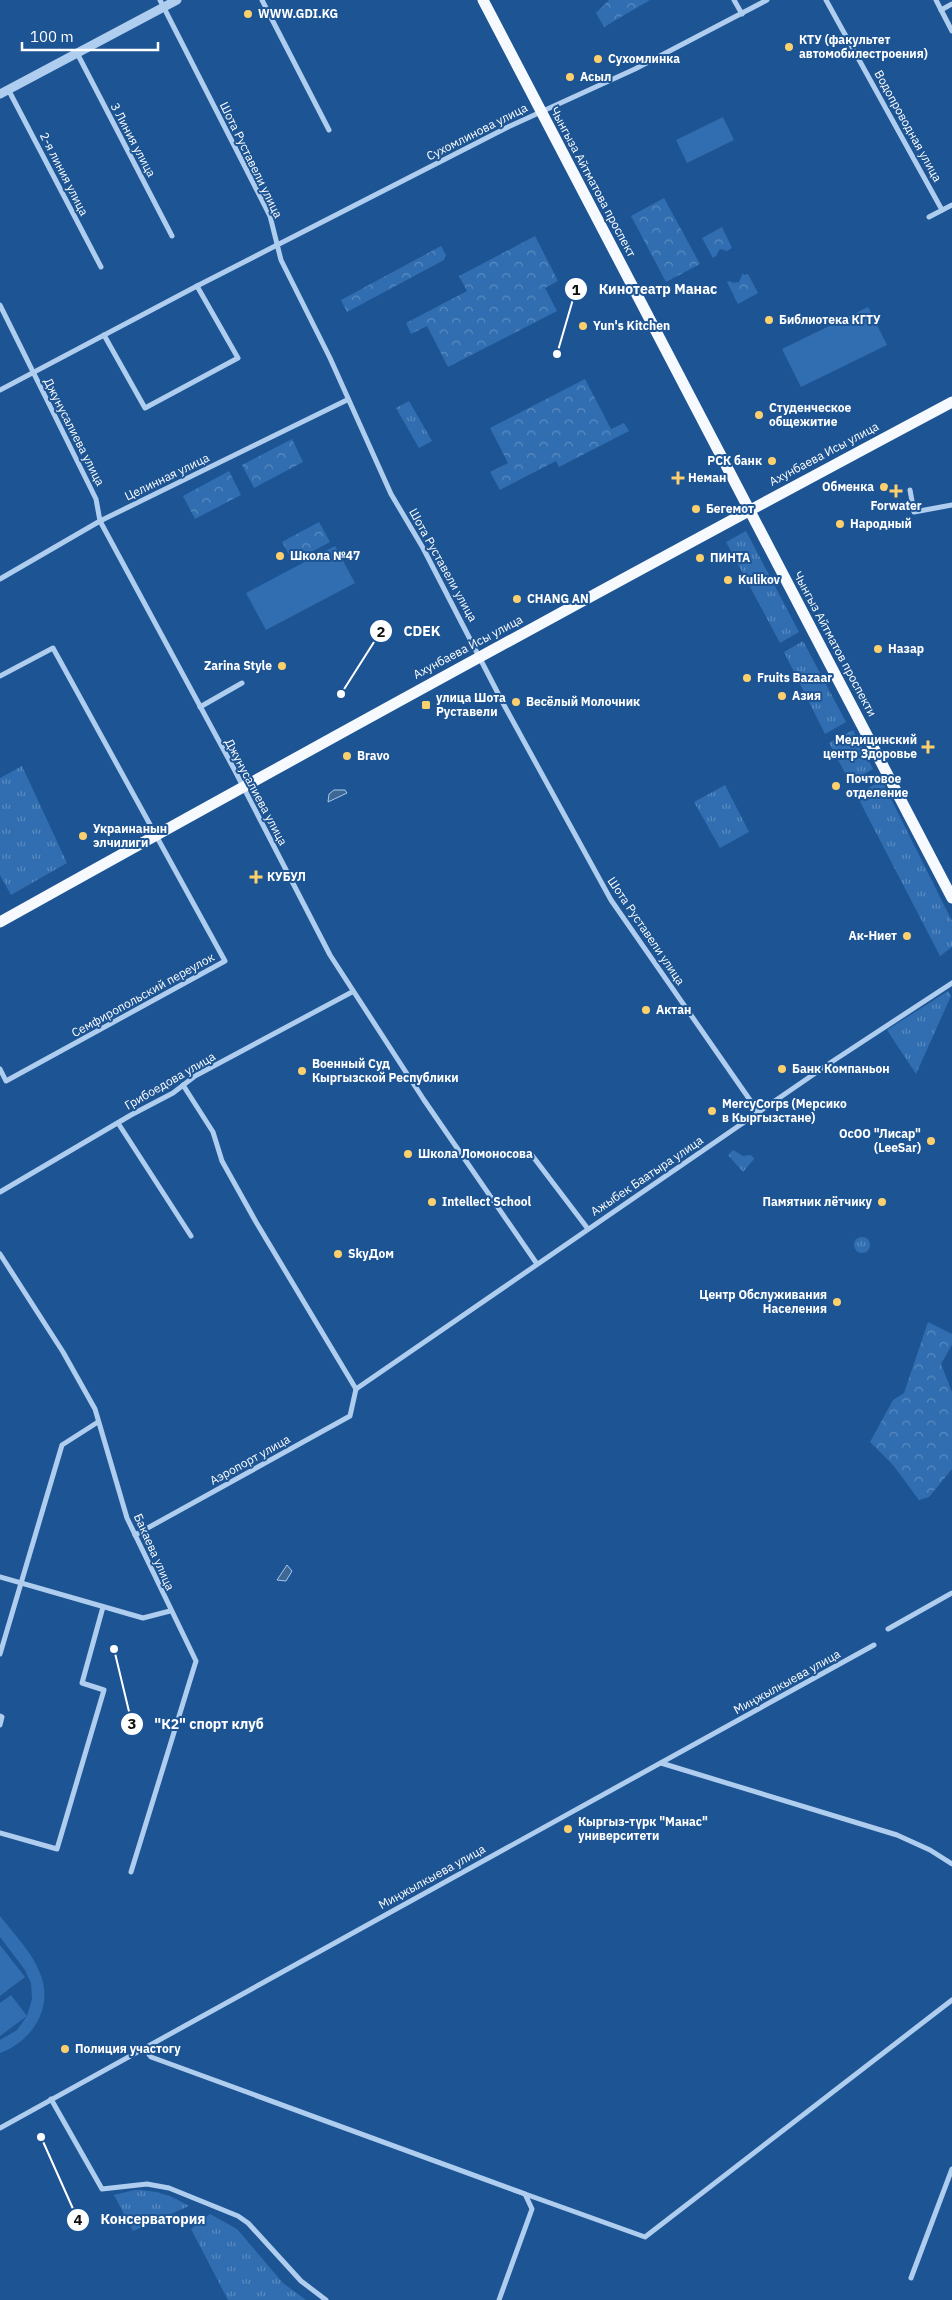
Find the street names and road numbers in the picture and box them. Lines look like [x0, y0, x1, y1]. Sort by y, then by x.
street label: Водопроводная улица [871, 67, 946, 185]
street label: Шота Руставели улица [217, 99, 286, 221]
street label: Сухомлинова улица [424, 99, 530, 163]
street label: 3 Линия улица [108, 100, 160, 180]
street label: Чынгыза Айтматова проспект [547, 104, 640, 260]
street label: 2-я линия улица [37, 130, 92, 219]
street label: Джунусалиева улица [41, 375, 108, 489]
street label: Ахунбаева Исы улица [766, 418, 882, 489]
street label: Целинная улица [122, 449, 212, 503]
street label: Шота Руставели улица [406, 505, 481, 625]
street label: Чынгыз Айтматов проспекти [791, 569, 880, 719]
street label: Ахунбаева Исы улица [410, 611, 526, 682]
street label: Джунусалиева улица [222, 736, 291, 848]
street label: Шота Руставели улица [605, 874, 689, 988]
street label: Семфиропольский переулок [69, 949, 217, 1040]
street label: Грибоедова улица [122, 1048, 218, 1113]
street label: Ажыбек Баатыра улица [588, 1132, 706, 1219]
street label: Аэропорт улица [207, 1431, 293, 1488]
street label: Бакаева улица [131, 1511, 178, 1593]
street label: Миңжылкыева улица [731, 1646, 843, 1717]
street label: Миңжылкыева улица [376, 1841, 488, 1912]

